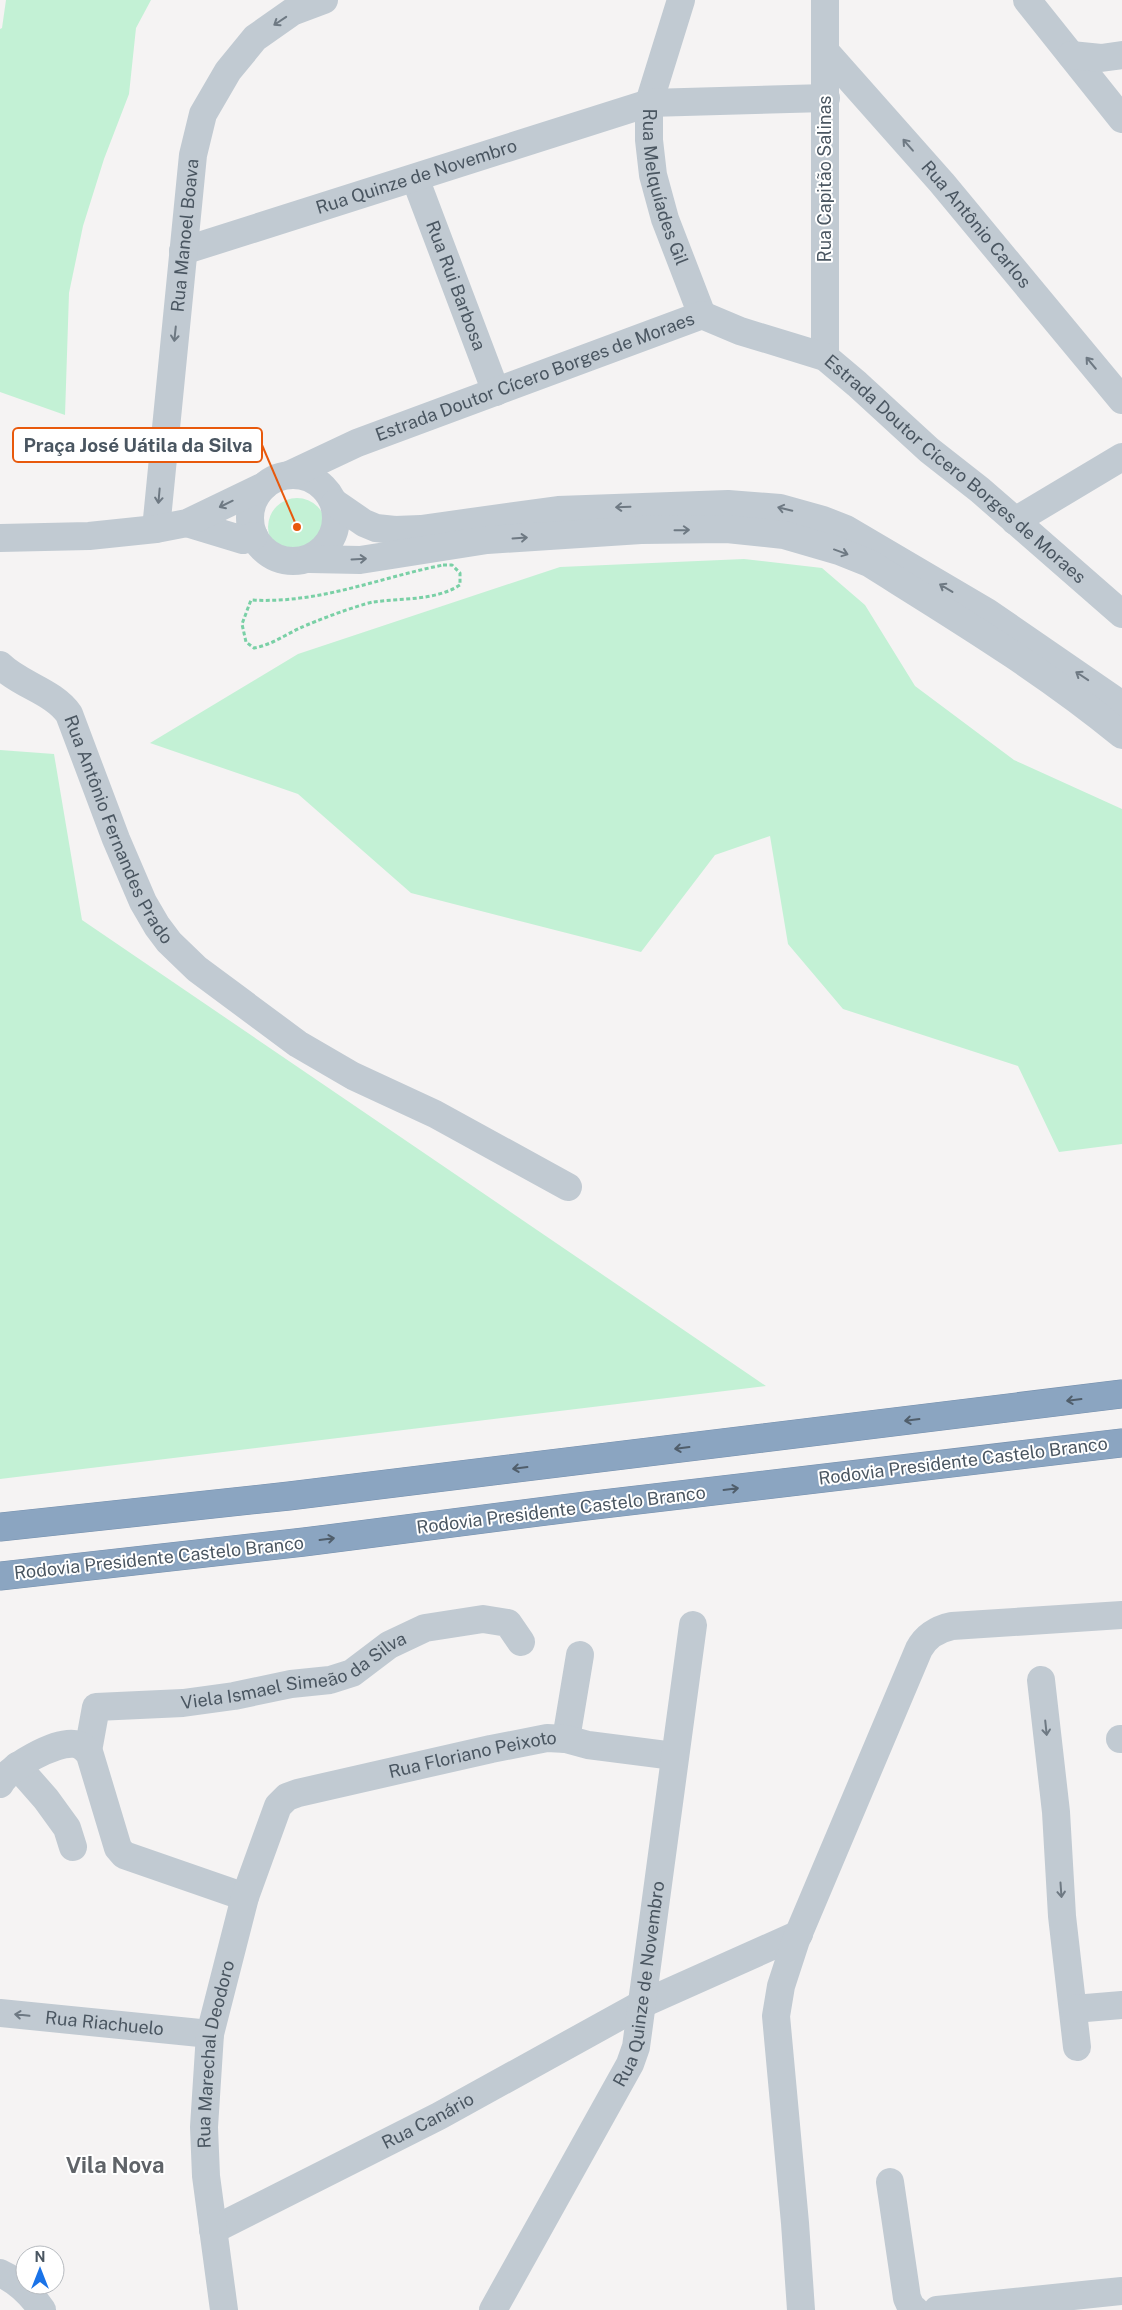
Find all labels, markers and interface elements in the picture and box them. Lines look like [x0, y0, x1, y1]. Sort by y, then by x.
one-way arrow [273, 16, 287, 26]
street label: Rua Capitão Salinas [814, 96, 835, 262]
street label: Rua Melquíades Gil [639, 109, 693, 268]
street label: Rua Quinze de Novembro [313, 135, 520, 218]
one-way arrow [902, 138, 913, 151]
street label: Rua Antônio Carlos [917, 156, 1036, 292]
street label: Rua Manoel Boava [167, 158, 203, 313]
street label: Rua Rui Barbosa [422, 217, 490, 353]
street label: Estrada Doutor Cícero Borges de Moraes [372, 308, 697, 445]
one-way arrow [170, 326, 180, 342]
street label: Estrada Doutor Cícero Borges de Moraes [820, 350, 1090, 587]
one-way arrow [1085, 357, 1096, 370]
callout: Praça José Uátila da Silva [13, 428, 262, 462]
text: Praça José Uátila da Silva [23, 434, 253, 456]
one-way arrow [154, 488, 164, 504]
one-way arrow [218, 499, 233, 509]
one-way arrow [616, 503, 632, 512]
one-way arrow [778, 504, 794, 513]
one-way arrow [674, 525, 690, 535]
one-way arrow [511, 533, 527, 543]
one-way arrow [833, 548, 849, 557]
one-way arrow [350, 555, 366, 564]
one-way arrow [940, 583, 954, 593]
one-way arrow [1076, 671, 1090, 681]
street label: Rua Antônio Fernandes Prado [60, 712, 178, 948]
one-way arrow [1066, 1395, 1082, 1405]
one-way arrow [905, 1415, 921, 1425]
street label: Rodovia Presidente Castelo Branco [817, 1432, 1109, 1489]
one-way arrow [674, 1443, 690, 1453]
one-way arrow [513, 1463, 529, 1473]
street label: Rodovia Presidente Castelo Branco [415, 1481, 707, 1538]
one-way arrow [723, 1484, 739, 1494]
street label: Rodovia Presidente Castelo Branco [13, 1532, 305, 1583]
one-way arrow [318, 1534, 334, 1544]
street label: Viela Ismael Simeão da Silva [179, 1627, 410, 1713]
one-way arrow [1041, 1720, 1051, 1736]
street label: Rua Floriano Peixoto [386, 1727, 557, 1782]
street label: Rua Quinze de Novembro [608, 1880, 668, 2090]
one-way arrow [1056, 1882, 1065, 1898]
street label: Rua Marechal Deodoro [193, 1958, 238, 2149]
street label: Rua Riachuelo [44, 2007, 165, 2039]
one-way arrow [15, 2011, 31, 2020]
street label: Rua Canário [378, 2088, 477, 2153]
district label: Vila Nova [66, 2152, 164, 2178]
north arrow [15, 2245, 65, 2295]
text: N [35, 2249, 45, 2265]

